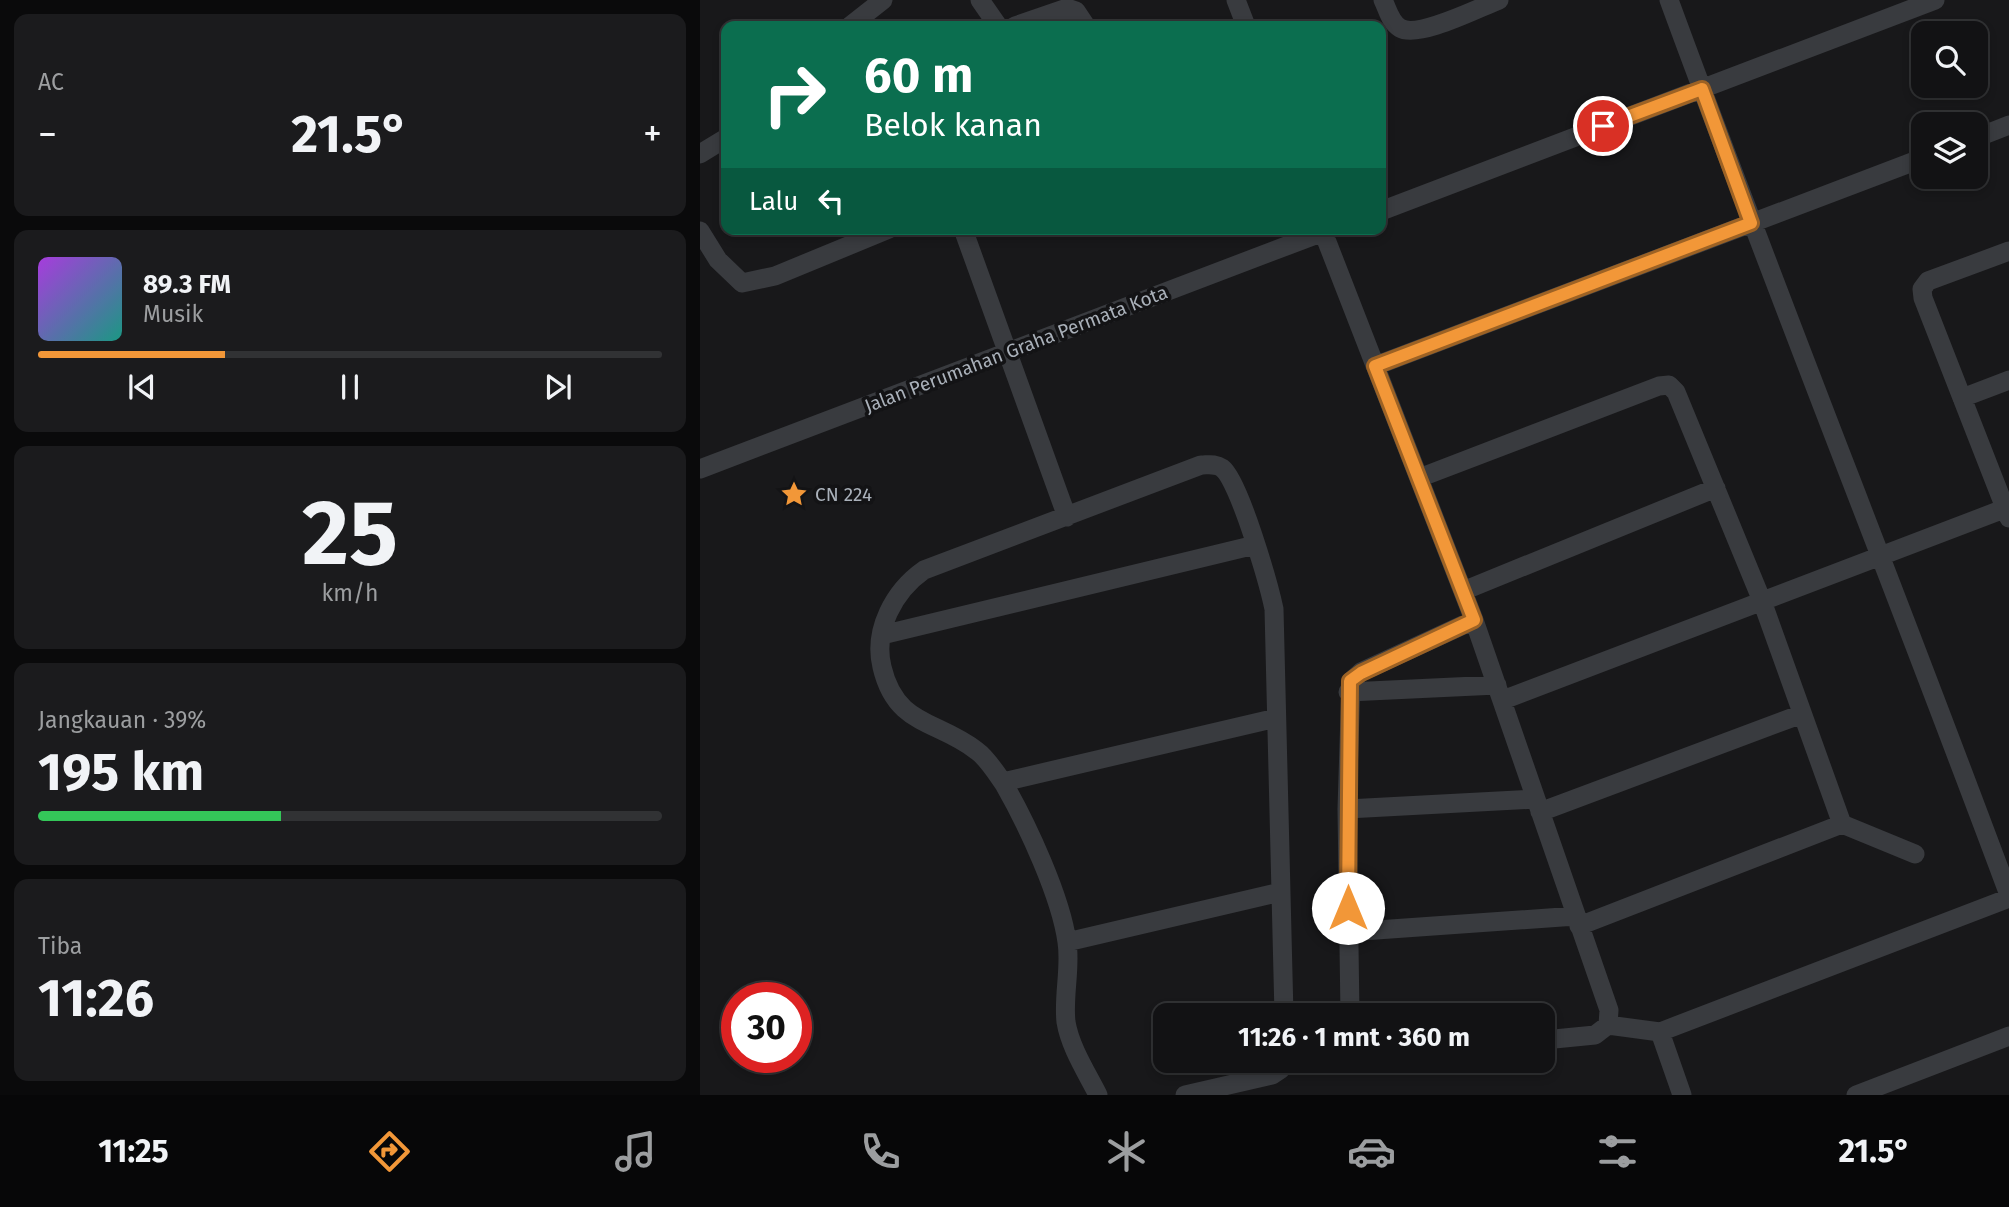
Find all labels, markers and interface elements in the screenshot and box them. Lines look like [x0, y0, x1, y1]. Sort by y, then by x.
map controls [1911, 21, 1988, 189]
button: search [1911, 21, 1988, 98]
text: 60 m [864, 46, 973, 105]
icon: right [749, 49, 840, 140]
text: AC [38, 68, 64, 96]
pin [1573, 96, 1633, 156]
text: 21.5° [291, 103, 409, 166]
text: Belok kanan [864, 106, 1042, 144]
icon: arrive [1584, 107, 1622, 145]
text: − [38, 111, 57, 157]
text: + [643, 111, 662, 157]
button: layers [1911, 112, 1988, 189]
icon: left [812, 182, 850, 220]
text: Lalu [749, 186, 798, 217]
text: 89.3 FM [143, 269, 231, 300]
street label: Jalan Perumahan Graha Permata Kota [861, 280, 1171, 418]
text: Musik [143, 300, 203, 328]
icon: previous [123, 368, 161, 406]
icon: pause [331, 368, 369, 406]
icon: next [539, 368, 577, 406]
text: 25 [302, 479, 398, 588]
place icon: CN 224 [779, 479, 809, 509]
place label: CN 224 [815, 483, 872, 506]
text: km/h [322, 579, 378, 607]
text: Jangkauan · 39% [38, 706, 206, 734]
text: 195 km [38, 741, 204, 804]
position arrow [1311, 871, 1385, 945]
text: Tiba [38, 932, 82, 960]
text: 11:26 [38, 967, 154, 1030]
speed limit sign: 30 [721, 982, 812, 1073]
text: 11:26 · 1 mnt · 360 m [1238, 1022, 1470, 1053]
icon: directions [365, 1127, 414, 1176]
icon: music [611, 1127, 660, 1176]
icon: phone [856, 1127, 905, 1176]
icon: climate [1102, 1127, 1151, 1176]
icon: car [1347, 1127, 1396, 1176]
icon: filters [1593, 1127, 1642, 1176]
text: 11:25 [98, 1132, 169, 1170]
text: 21.5° [1838, 1132, 1911, 1170]

